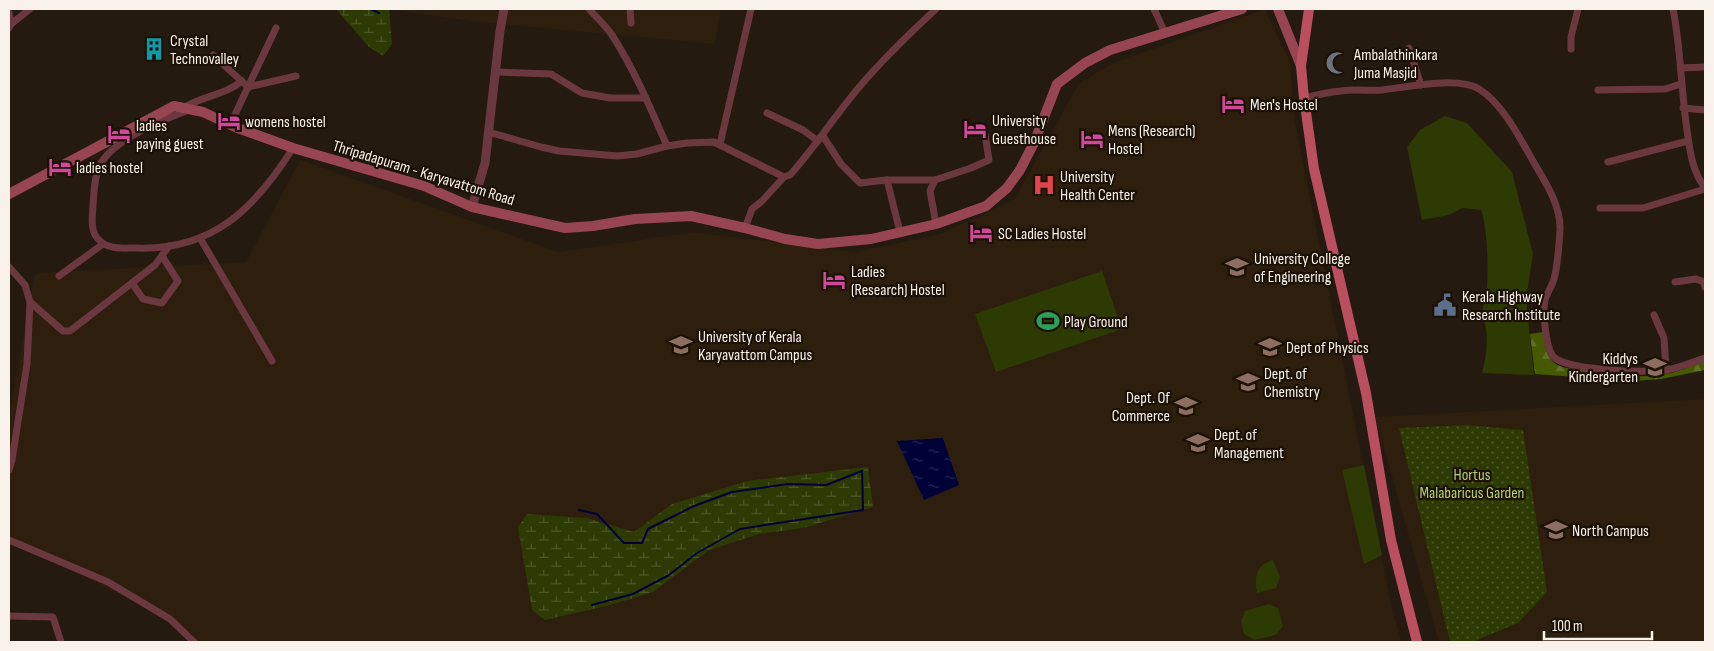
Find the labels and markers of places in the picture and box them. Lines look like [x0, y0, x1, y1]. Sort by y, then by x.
place label: Crystal Technovalley [170, 32, 239, 69]
building icon: Crystal Technovalley [141, 36, 167, 62]
place label: Ambalathinkara Juma Masjid [1353, 46, 1438, 83]
mosque icon: Ambalathinkara Juma Masjid [1324, 50, 1350, 76]
hotel icon: Men's Hostel [1220, 91, 1246, 117]
place label: Men's Hostel [1250, 96, 1318, 115]
hotel icon: womens hostel [216, 108, 242, 134]
place label: University Guesthouse [992, 112, 1056, 149]
place label: womens hostel [245, 113, 326, 132]
hotel icon: University Guesthouse [962, 116, 988, 142]
place label: ladies paying guest [136, 117, 204, 154]
hotel icon: ladies paying guest [106, 121, 132, 147]
place label: Mens (Research) Hostel [1108, 122, 1196, 159]
hotel icon: Mens (Research) Hostel [1079, 126, 1105, 152]
hotel icon: ladies hostel [47, 154, 73, 180]
place label: ladies hostel [76, 159, 143, 178]
place label: University Health Center [1060, 168, 1135, 205]
hospital icon: University Health Center [1031, 172, 1057, 198]
hotel icon: SC Ladies Hostel [968, 220, 994, 246]
place label: SC Ladies Hostel [998, 225, 1086, 244]
place label: University College of Engineering [1254, 250, 1350, 287]
school or university icon: University College of Engineering [1224, 254, 1250, 280]
place label: Ladies (Research) Hostel [851, 263, 945, 300]
hotel icon: Ladies (Research) Hostel [821, 267, 847, 293]
place label: Kerala Highway Research Institute [1462, 288, 1561, 325]
public building icon: Kerala Highway Research Institute [1432, 292, 1458, 318]
sports icon: Play Ground [1035, 308, 1061, 334]
place label: Play Ground [1064, 313, 1128, 332]
place label: University of Kerala Karyavattom Campus [698, 328, 812, 365]
school or university icon: University of Kerala Karyavattom Campus [668, 332, 694, 358]
school or university icon: Dept of Physics [1257, 334, 1283, 360]
place label: Dept of Physics [1286, 339, 1369, 358]
place label: Kiddys Kindergarten [1568, 350, 1638, 387]
school or university icon: Kiddys Kindergarten [1642, 354, 1668, 380]
place label: Dept. of Chemistry [1264, 365, 1320, 402]
school or university icon: Dept. of Chemistry [1235, 369, 1261, 395]
place label: Dept. Of Commerce [1112, 389, 1170, 426]
school or university icon: Dept. Of Commerce [1173, 393, 1199, 419]
place label: Dept. of Management [1214, 426, 1284, 463]
school or university icon: Dept. of Management [1185, 430, 1211, 456]
school or university icon: North Campus [1543, 517, 1569, 543]
place label: North Campus [1572, 522, 1649, 541]

